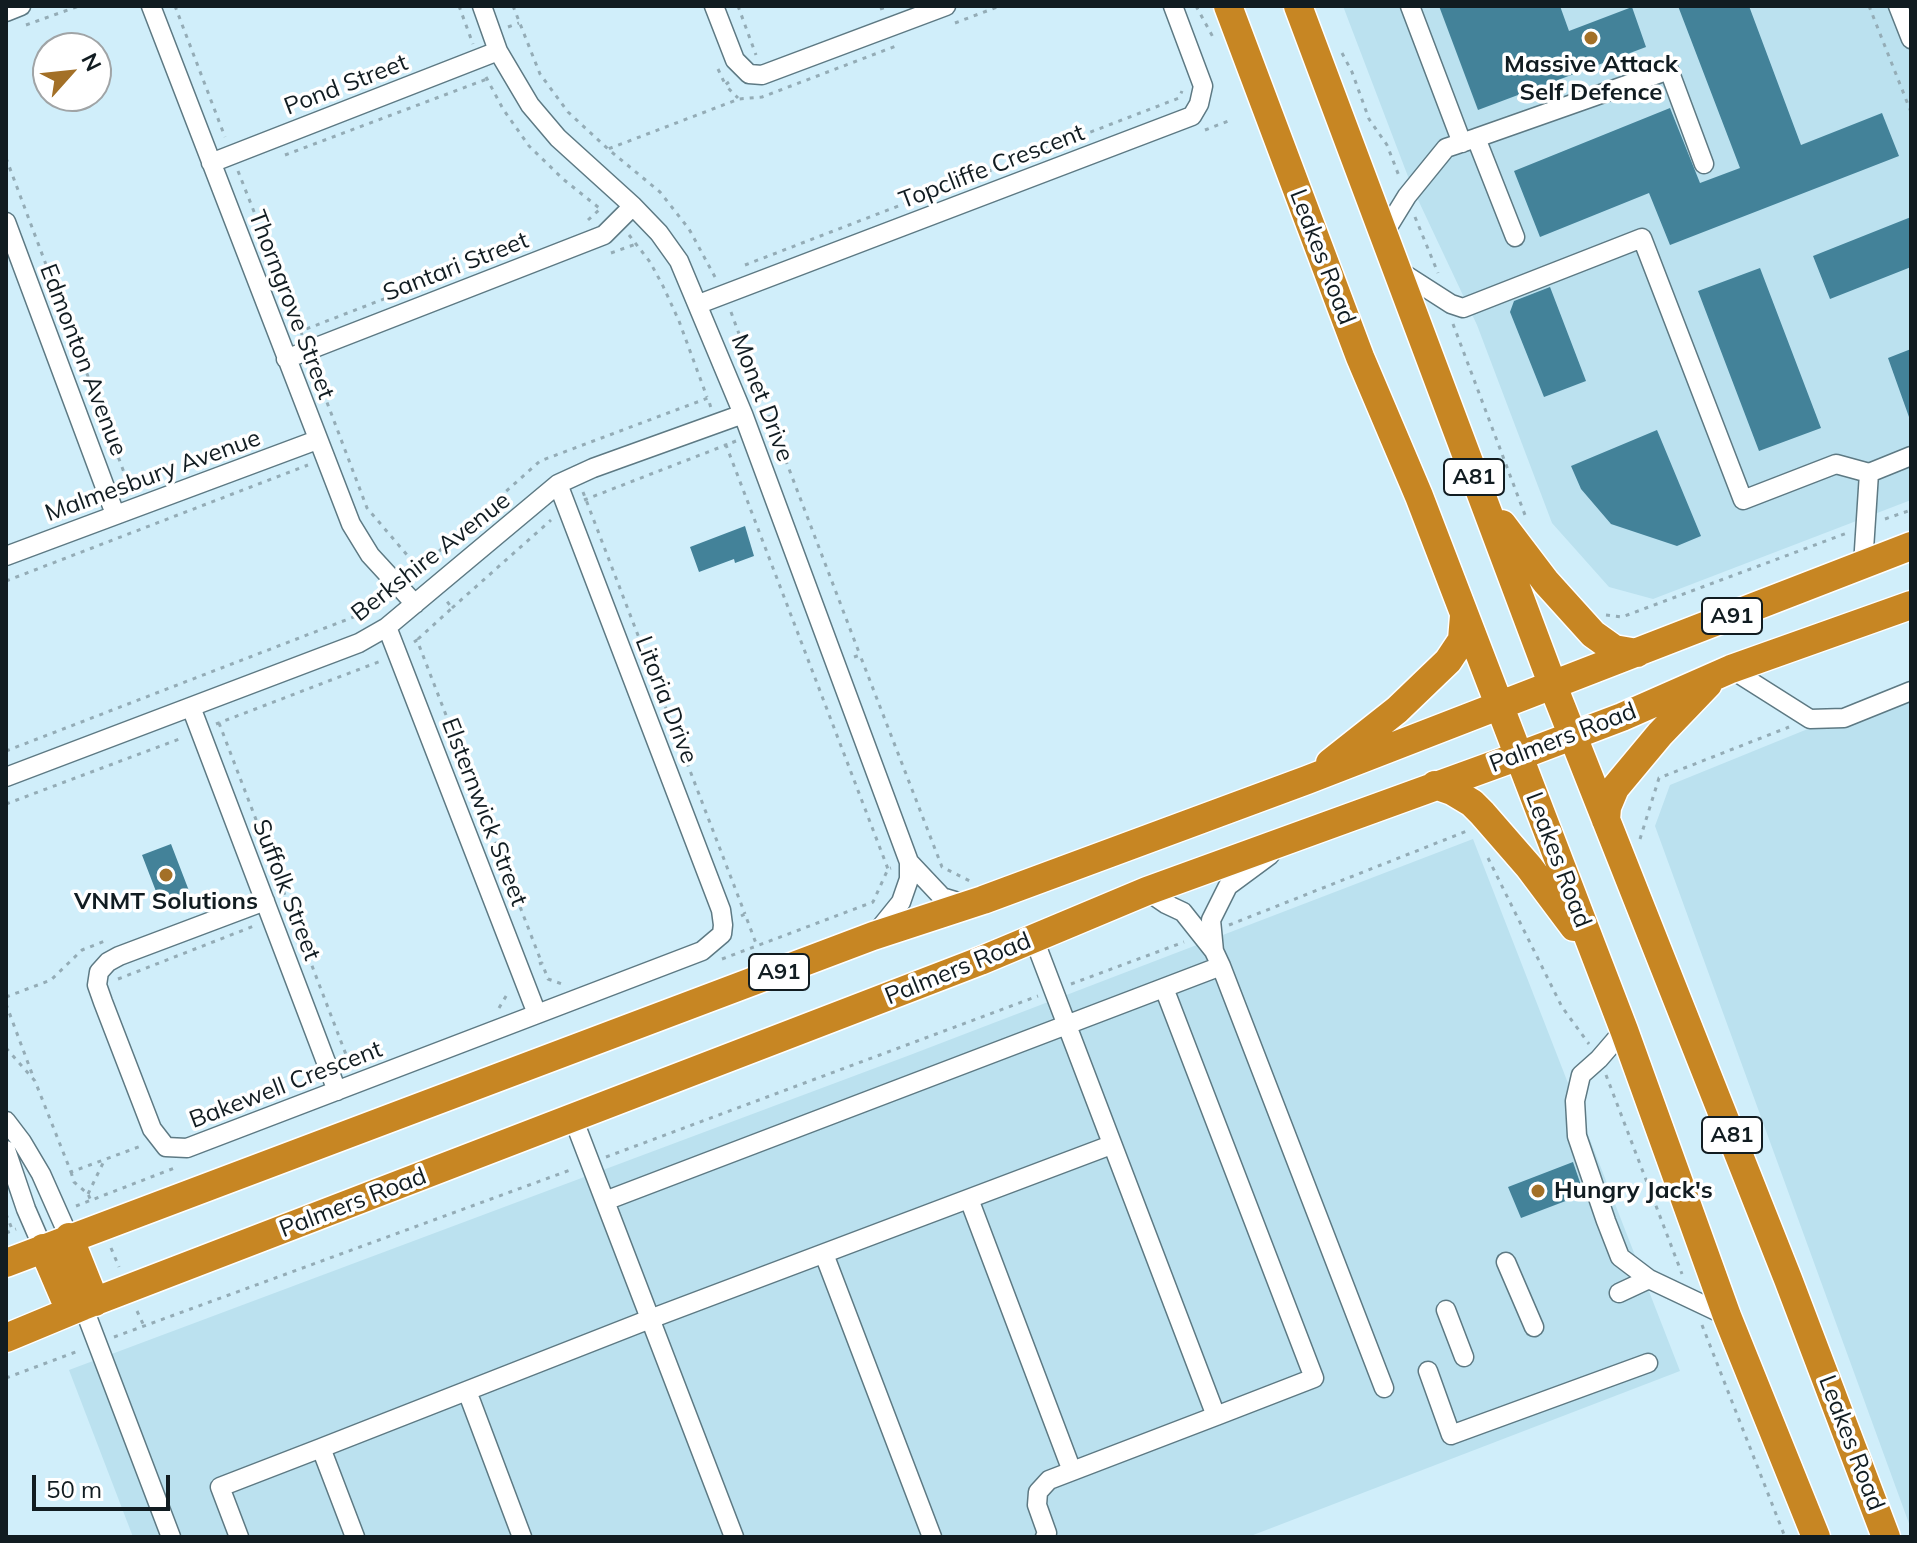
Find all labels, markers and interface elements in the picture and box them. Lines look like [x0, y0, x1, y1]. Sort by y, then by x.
marker: Massive Attack Self Defence [1582, 29, 1600, 47]
north arrow [32, 32, 112, 112]
text: N [75, 48, 108, 76]
street label: Pond Street [280, 48, 412, 122]
place label: Massive Attack Self Defence [1504, 51, 1678, 107]
street label: Topcliffe Crescent [895, 118, 1089, 216]
street label: Leakes Road [1283, 185, 1361, 329]
street label: Thorngrove Street [242, 207, 340, 403]
street label: Santari Street [379, 226, 533, 308]
street label: Edmonton Avenue [33, 260, 133, 460]
street label: Monet Drive [725, 330, 799, 466]
street label: Malmesbury Avenue [41, 424, 265, 528]
road number: A81 [1444, 459, 1504, 495]
street label: Berkshire Avenue [346, 486, 516, 628]
road number: A91 [1702, 598, 1762, 634]
street label: Litoria Drive [629, 632, 703, 768]
street label: Palmers Road [1486, 697, 1640, 779]
street label: Elsternwick Street [435, 714, 533, 910]
street label: Leakes Road [1519, 788, 1597, 932]
street label: Suffolk Street [246, 815, 326, 965]
marker: VNMT Solutions [157, 866, 175, 884]
place label: VNMT Solutions [74, 888, 258, 916]
street label: Palmers Road [881, 927, 1035, 1011]
road number: A91 [749, 954, 809, 990]
street label: Bakewell Crescent [186, 1035, 386, 1135]
road number: A81 [1702, 1117, 1762, 1153]
street label: Palmers Road [276, 1162, 430, 1244]
place label: Hungry Jack's [1554, 1177, 1713, 1205]
marker: Hungry Jack's [1529, 1182, 1547, 1200]
street label: Leakes Road [1812, 1371, 1890, 1515]
scale bar [36, 1459, 174, 1509]
text: 50 m [46, 1474, 102, 1504]

